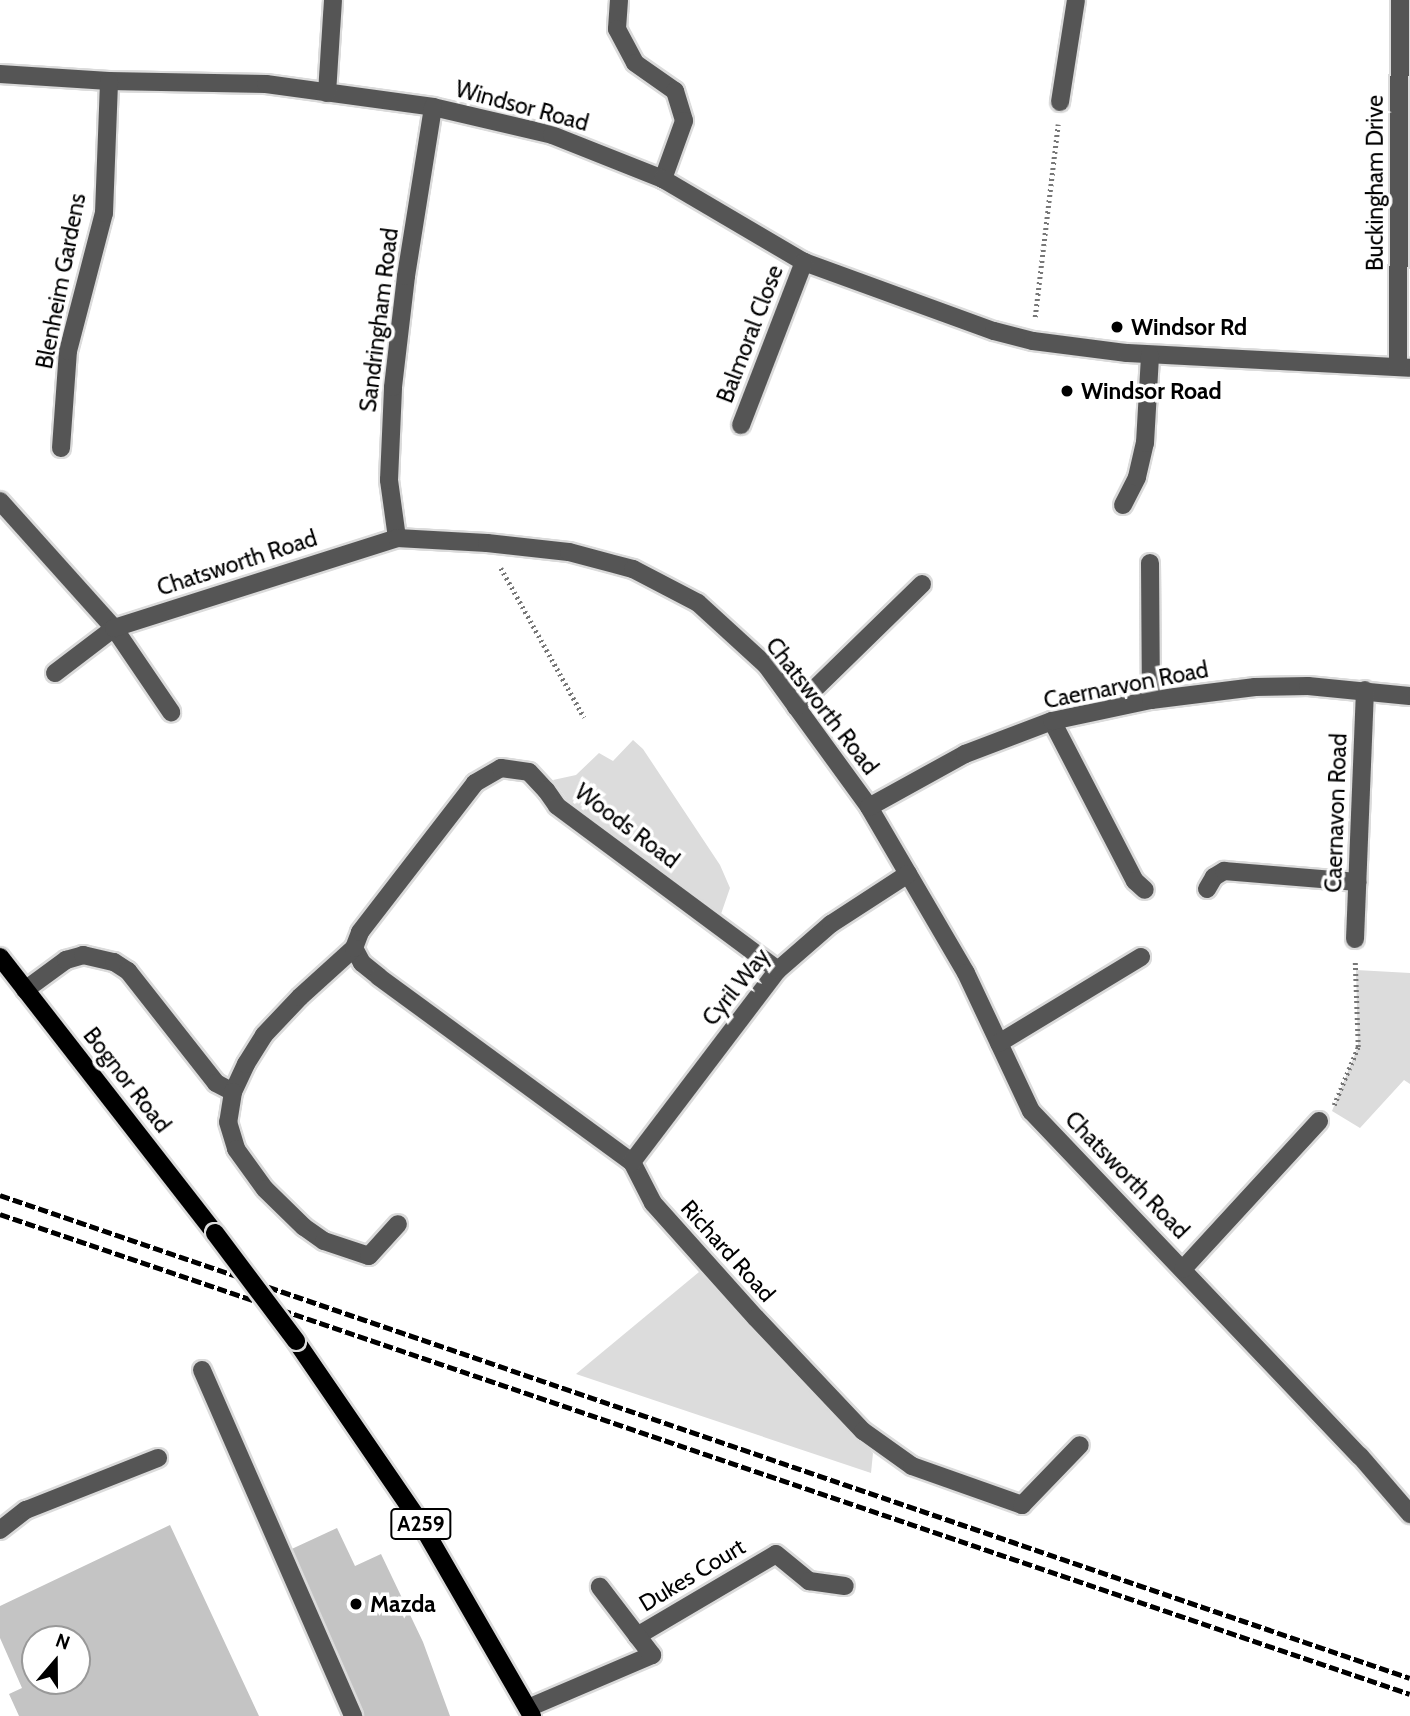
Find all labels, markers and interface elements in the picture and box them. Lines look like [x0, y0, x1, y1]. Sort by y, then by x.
street label: Windsor Road [452, 75, 592, 137]
street label: Buckingham Drive [1361, 95, 1389, 271]
street label: Blenheim Gardens [30, 191, 92, 371]
street label: Sandringham Road [354, 226, 404, 414]
street label: Balmoral Close [711, 261, 789, 407]
place label: Windsor Rd [1131, 313, 1247, 341]
marker: Windsor Rd [1109, 319, 1125, 335]
place label: Windsor Road [1081, 377, 1222, 405]
marker: Windsor Road [1059, 383, 1075, 399]
street label: Chatsworth Road [154, 524, 320, 602]
street label: Chatsworth Road [760, 632, 884, 780]
street label: Caernarvon Road [1041, 656, 1211, 714]
street label: Caernavon Road [1319, 733, 1353, 893]
street label: Woods Road [569, 778, 685, 874]
street label: Cyril Way [697, 943, 775, 1031]
street label: Bognor Road [77, 1022, 177, 1138]
street label: Chatsworth Road [1059, 1106, 1195, 1244]
street label: Richard Road [675, 1194, 781, 1308]
road number: A259 [390, 1506, 452, 1542]
street label: Dukes Court [634, 1533, 750, 1617]
place label: Mazda [370, 1590, 436, 1618]
marker: Mazda [348, 1596, 364, 1612]
north arrow [21, 1625, 91, 1695]
text: N [52, 1629, 73, 1655]

